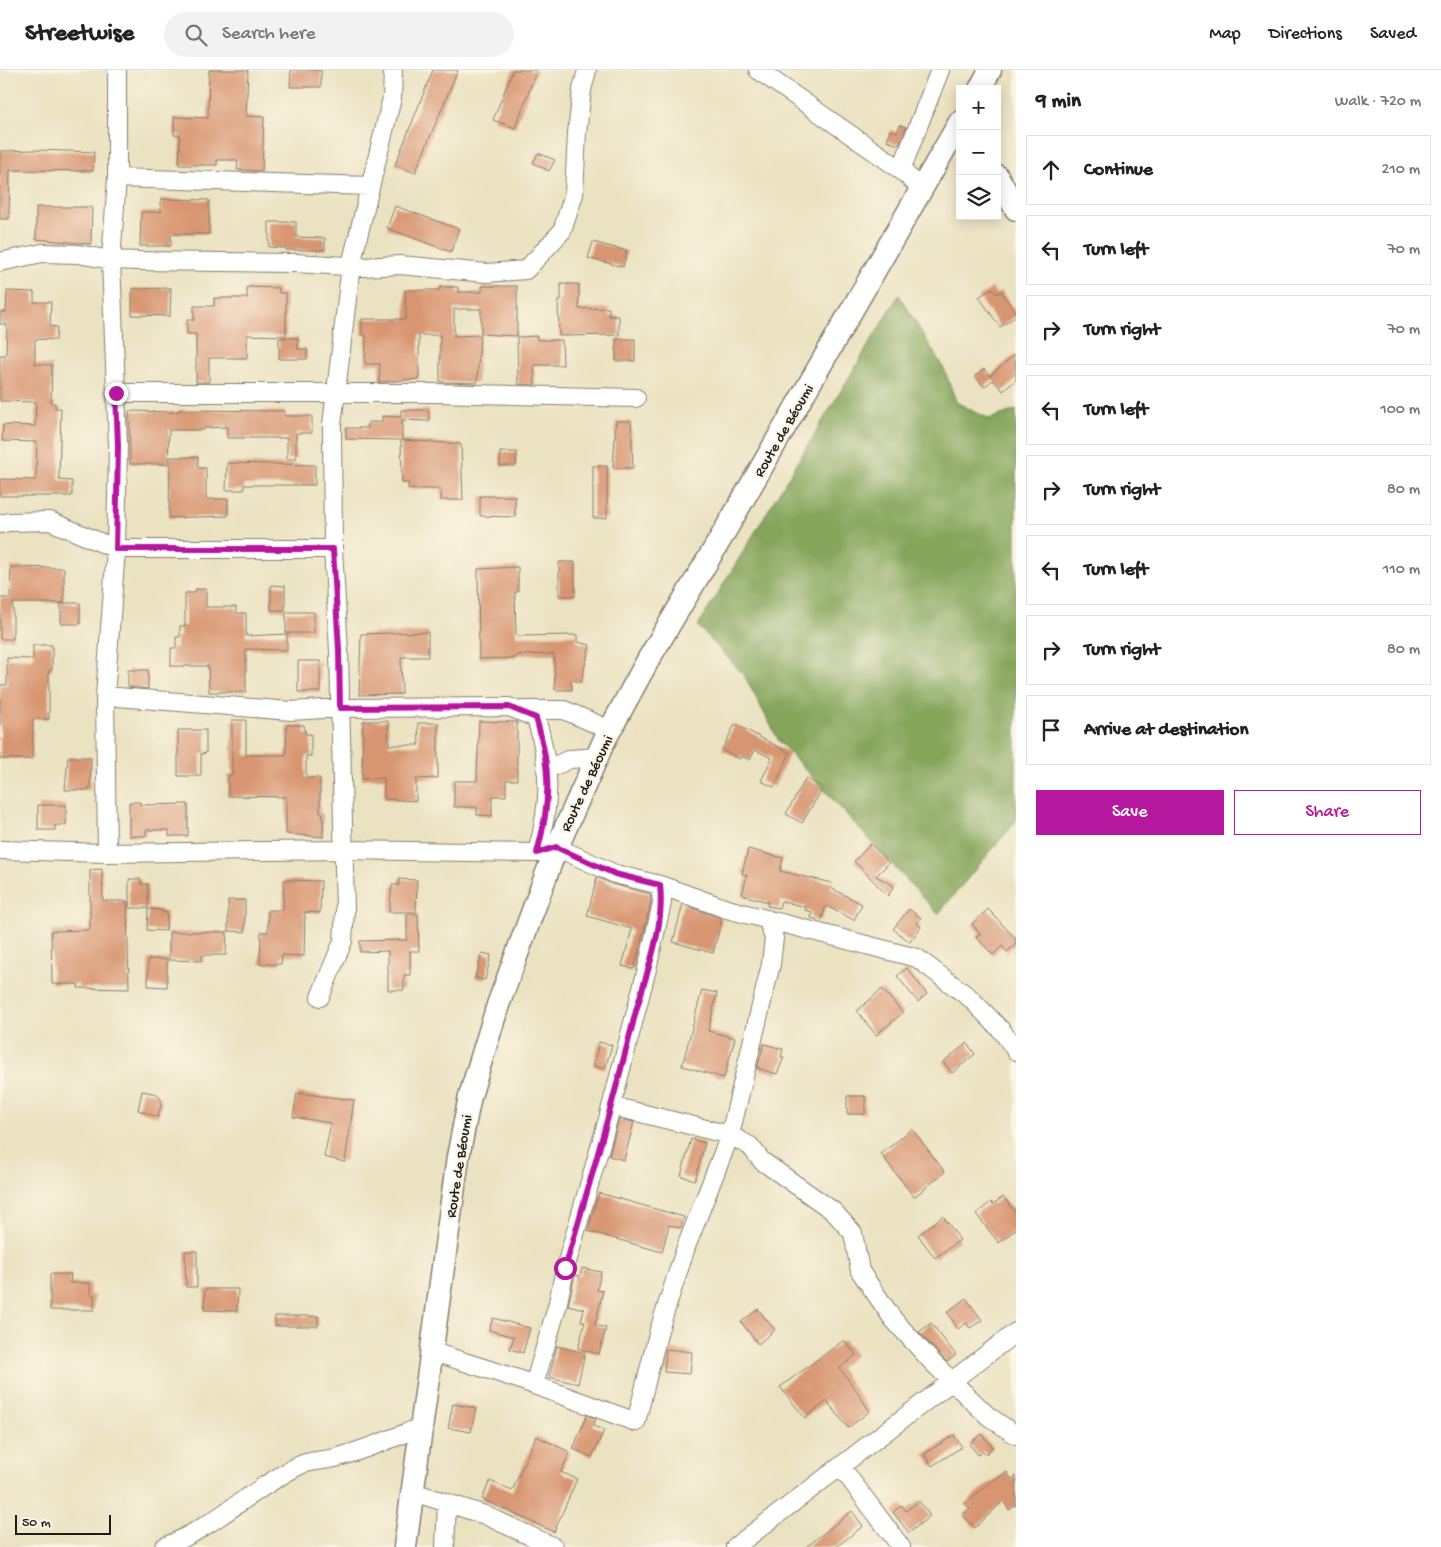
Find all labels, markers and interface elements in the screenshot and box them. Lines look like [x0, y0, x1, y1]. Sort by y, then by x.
search box [164, 12, 514, 57]
text: Streetwise [25, 20, 134, 49]
icon: search [182, 21, 210, 49]
text: Search here [222, 23, 316, 46]
text: Map [1209, 24, 1241, 45]
text: Directions [1269, 24, 1342, 45]
text: Saved [1370, 24, 1416, 45]
map controls [956, 85, 1001, 220]
button: + [956, 85, 1001, 130]
text: 9 min [1036, 90, 1081, 115]
text: Walk · 720 m [1335, 93, 1421, 112]
button: − [956, 130, 1001, 175]
icon: ahead [1037, 156, 1065, 184]
text: Continue [1084, 159, 1153, 182]
text: 210 m [1381, 161, 1420, 180]
button: layers [956, 175, 1001, 220]
icon: left [1037, 236, 1065, 264]
text: Turn left [1084, 239, 1148, 262]
text: 70 m [1387, 241, 1420, 260]
icon: right [1037, 316, 1065, 344]
text: Turn right [1084, 319, 1160, 342]
text: 70 m [1387, 321, 1420, 340]
street label: Route de Béoumi [751, 381, 819, 481]
route end [105, 382, 128, 405]
icon: left [1037, 396, 1065, 424]
text: Turn left [1084, 399, 1148, 422]
text: 100 m [1380, 401, 1420, 420]
icon: right [1037, 476, 1065, 504]
text: Turn right [1084, 479, 1160, 502]
text: 80 m [1387, 481, 1420, 500]
icon: left [1037, 556, 1065, 584]
text: Turn left [1084, 559, 1148, 582]
text: 110 m [1383, 561, 1420, 580]
icon: right [1037, 636, 1065, 664]
text: Turn right [1084, 639, 1160, 662]
text: 80 m [1387, 641, 1420, 660]
icon: arrive [1037, 716, 1065, 744]
text: Arrive at destination [1084, 719, 1248, 742]
street label: Route de Béoumi [558, 733, 618, 835]
button: Save [1036, 790, 1224, 835]
button: Share [1234, 790, 1421, 835]
street label: Route de Béoumi [443, 1113, 477, 1219]
route start [554, 1257, 577, 1280]
scale bar [15, 1512, 111, 1535]
text: 50 m [22, 1515, 51, 1532]

